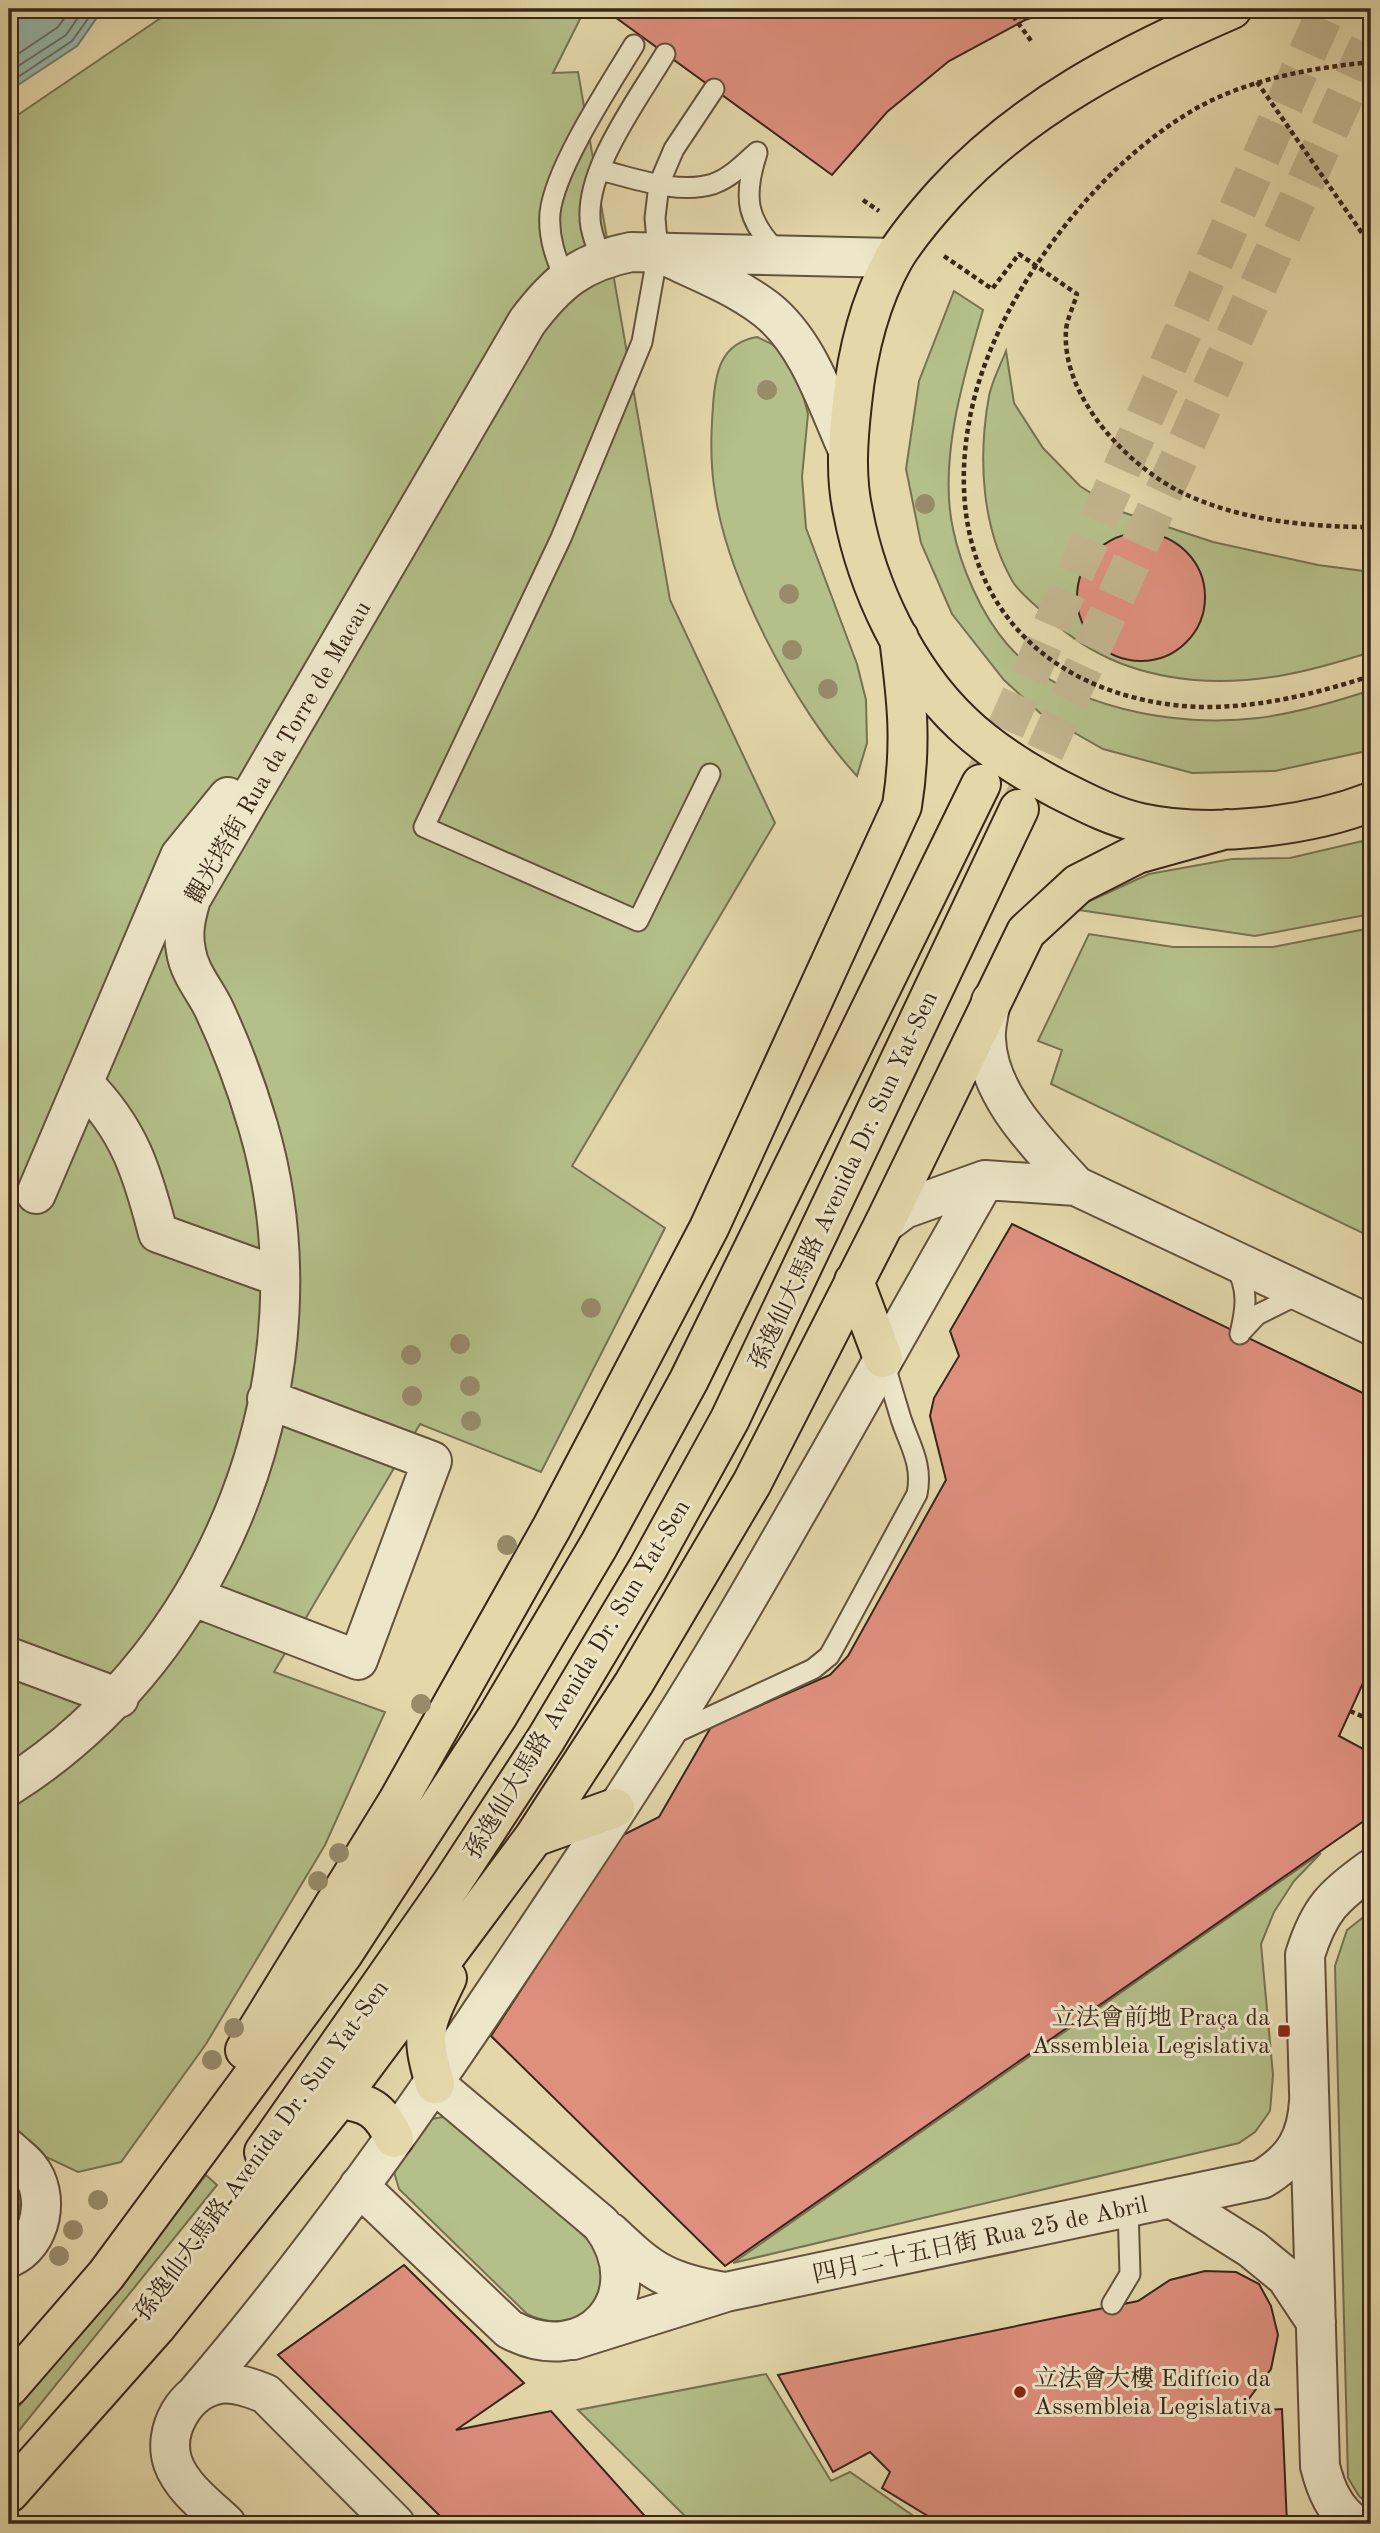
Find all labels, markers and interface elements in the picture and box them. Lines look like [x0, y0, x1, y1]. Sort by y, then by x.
street label: 觀光塔街 Rua da Torre de Macau [181, 596, 376, 908]
street label: 孫逸仙大馬路 Avenida Dr. Sun Yat-Sen [744, 987, 943, 1374]
street label: 孫逸仙大馬路 Avenida Dr. Sun Yat-Sen [459, 1495, 696, 1864]
street label: 孫逸仙大馬路 Avenida Dr. Sun Yat-Sen [129, 1975, 394, 2326]
place label: 立法會前地 Praça da Assembleia Legislativa [1032, 2004, 1270, 2059]
marker: 立法會前地 Praça da Assembleia Legislativa [1276, 2023, 1292, 2039]
street label: 四月二十五日街 Rua 25 de Abril [810, 2191, 1150, 2288]
place label: 立法會大樓 Edifício da Assembleia Legislativa [1034, 2365, 1272, 2420]
marker: 立法會大樓 Edifício da Assembleia Legislativa [1012, 2384, 1028, 2400]

